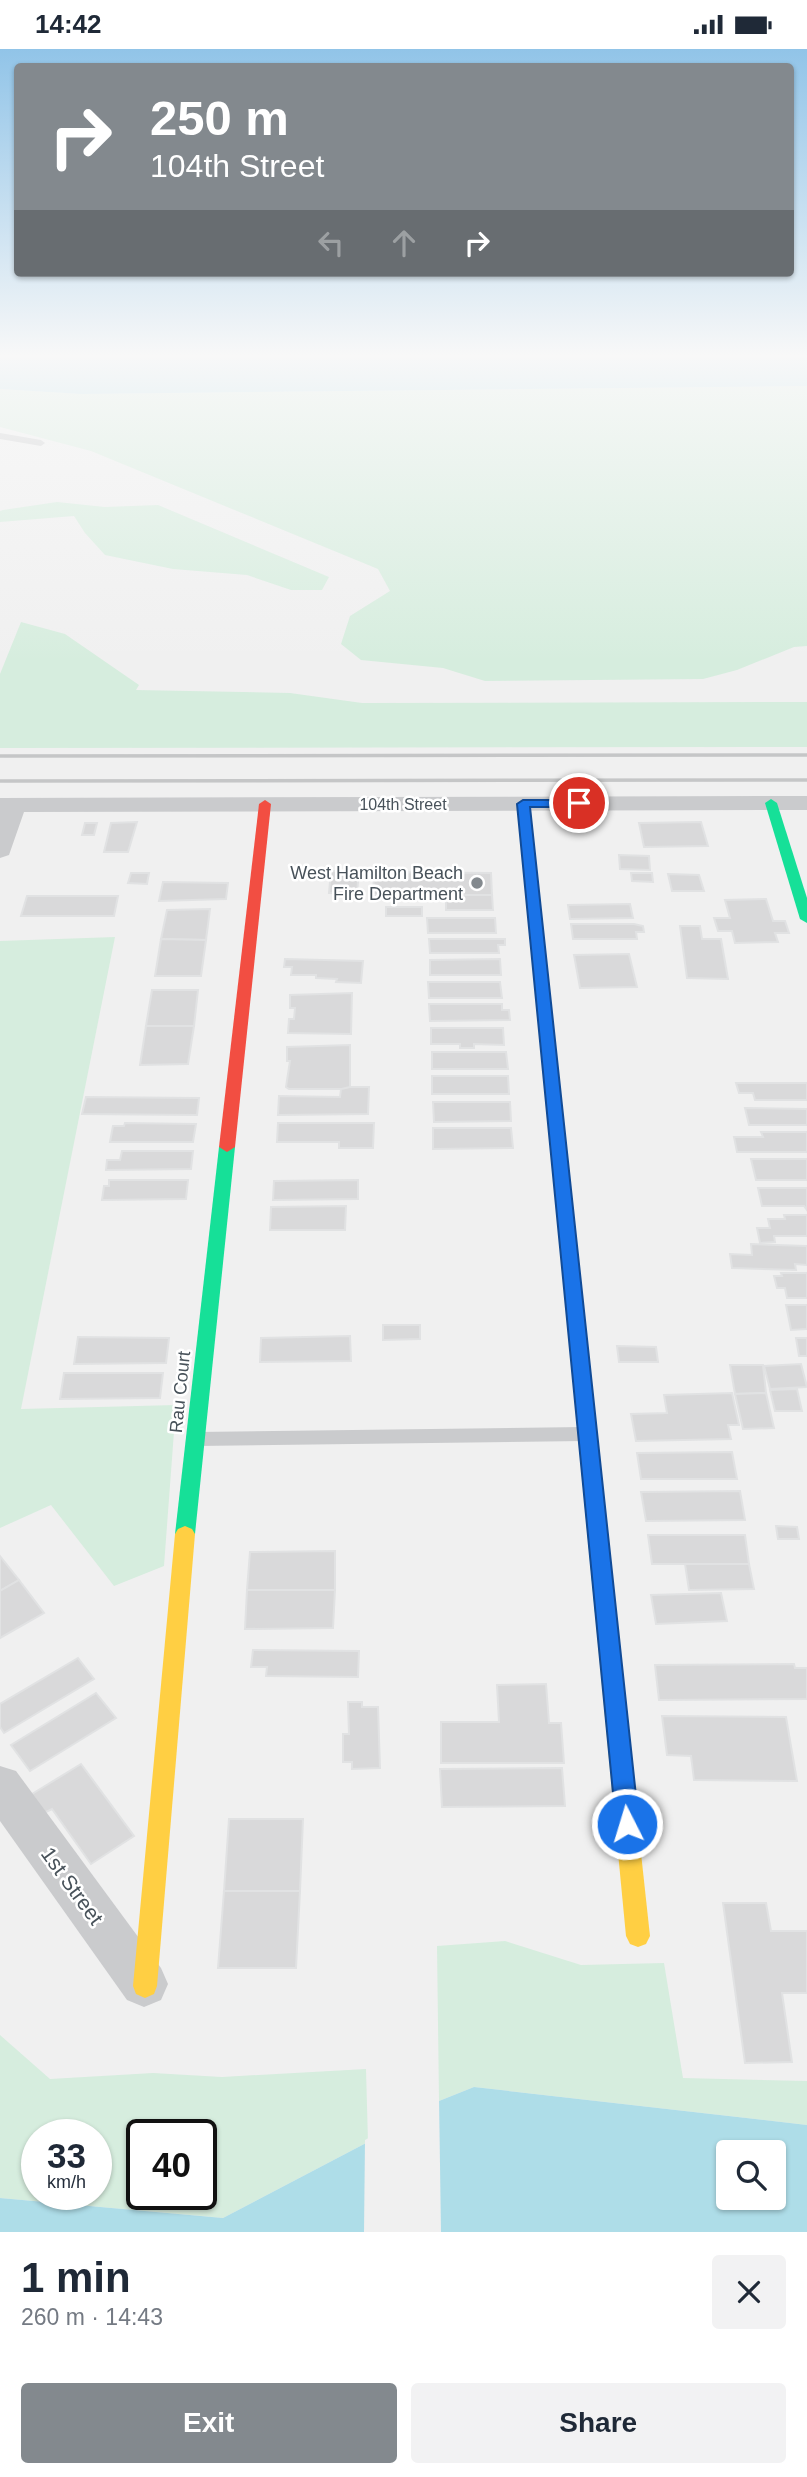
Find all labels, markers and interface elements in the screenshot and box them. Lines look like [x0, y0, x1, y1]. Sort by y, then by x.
text: 14:42 [35, 9, 102, 39]
icon: right [35, 91, 126, 182]
text: 250 m [150, 91, 289, 145]
text: 104th Street [150, 148, 324, 184]
icon: left [312, 224, 350, 262]
icon: ahead [385, 224, 423, 262]
icon: right [458, 224, 496, 262]
pin [549, 773, 609, 833]
icon: arrive [560, 784, 598, 822]
street label: 104th Street [359, 796, 447, 813]
place label: West Hamilton Beach Fire Department [290, 863, 463, 904]
marker: West Hamilton Beach Fire Department [469, 875, 485, 891]
street label: Rau Court [166, 1350, 194, 1434]
position arrow [590, 1787, 664, 1861]
street label: 1st Street [37, 1843, 108, 1929]
speed limit sign: 40 [126, 2119, 217, 2210]
text: 33 [47, 2136, 86, 2175]
map controls [716, 2140, 786, 2210]
button: search [716, 2140, 786, 2210]
text: km/h [47, 2172, 86, 2192]
text: 1 min [21, 2254, 131, 2301]
button: close [712, 2255, 786, 2329]
text: 260 m · 14:43 [21, 2304, 163, 2330]
button: Exit [21, 2383, 397, 2463]
button: Share [411, 2383, 786, 2463]

